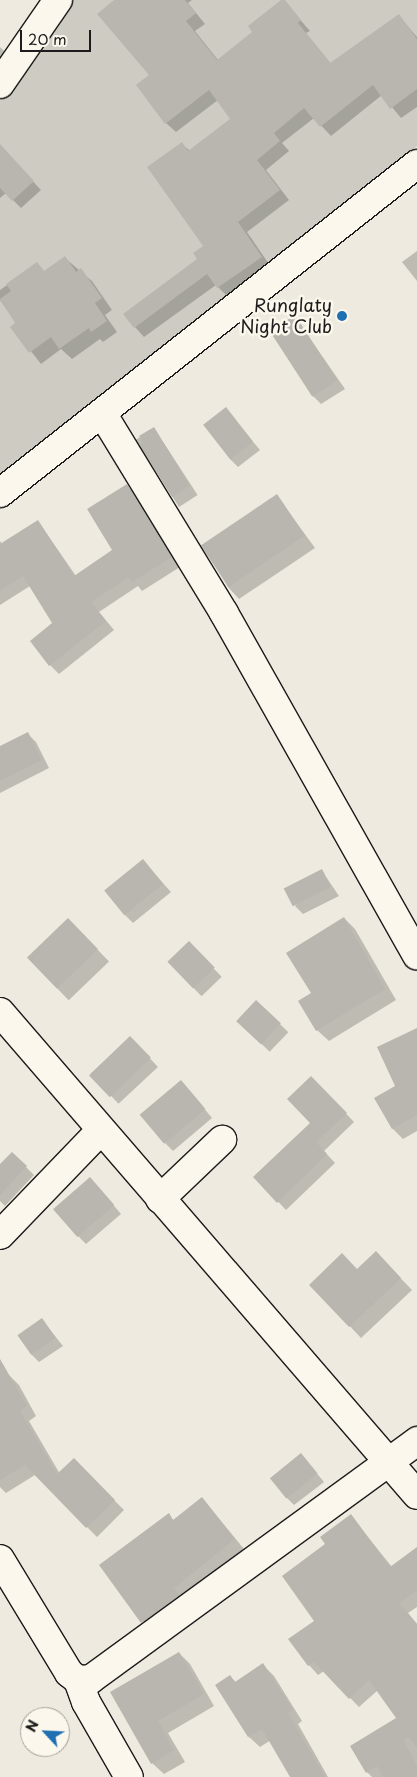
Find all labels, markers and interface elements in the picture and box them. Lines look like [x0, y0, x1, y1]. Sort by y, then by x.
scale bar [22, 20, 94, 52]
text: 20 m [28, 27, 67, 50]
place label: Runglaty Night Club [240, 295, 332, 338]
marker: Runglaty Night Club [336, 310, 348, 322]
north arrow [20, 1707, 70, 1757]
text: N [20, 1716, 44, 1735]

